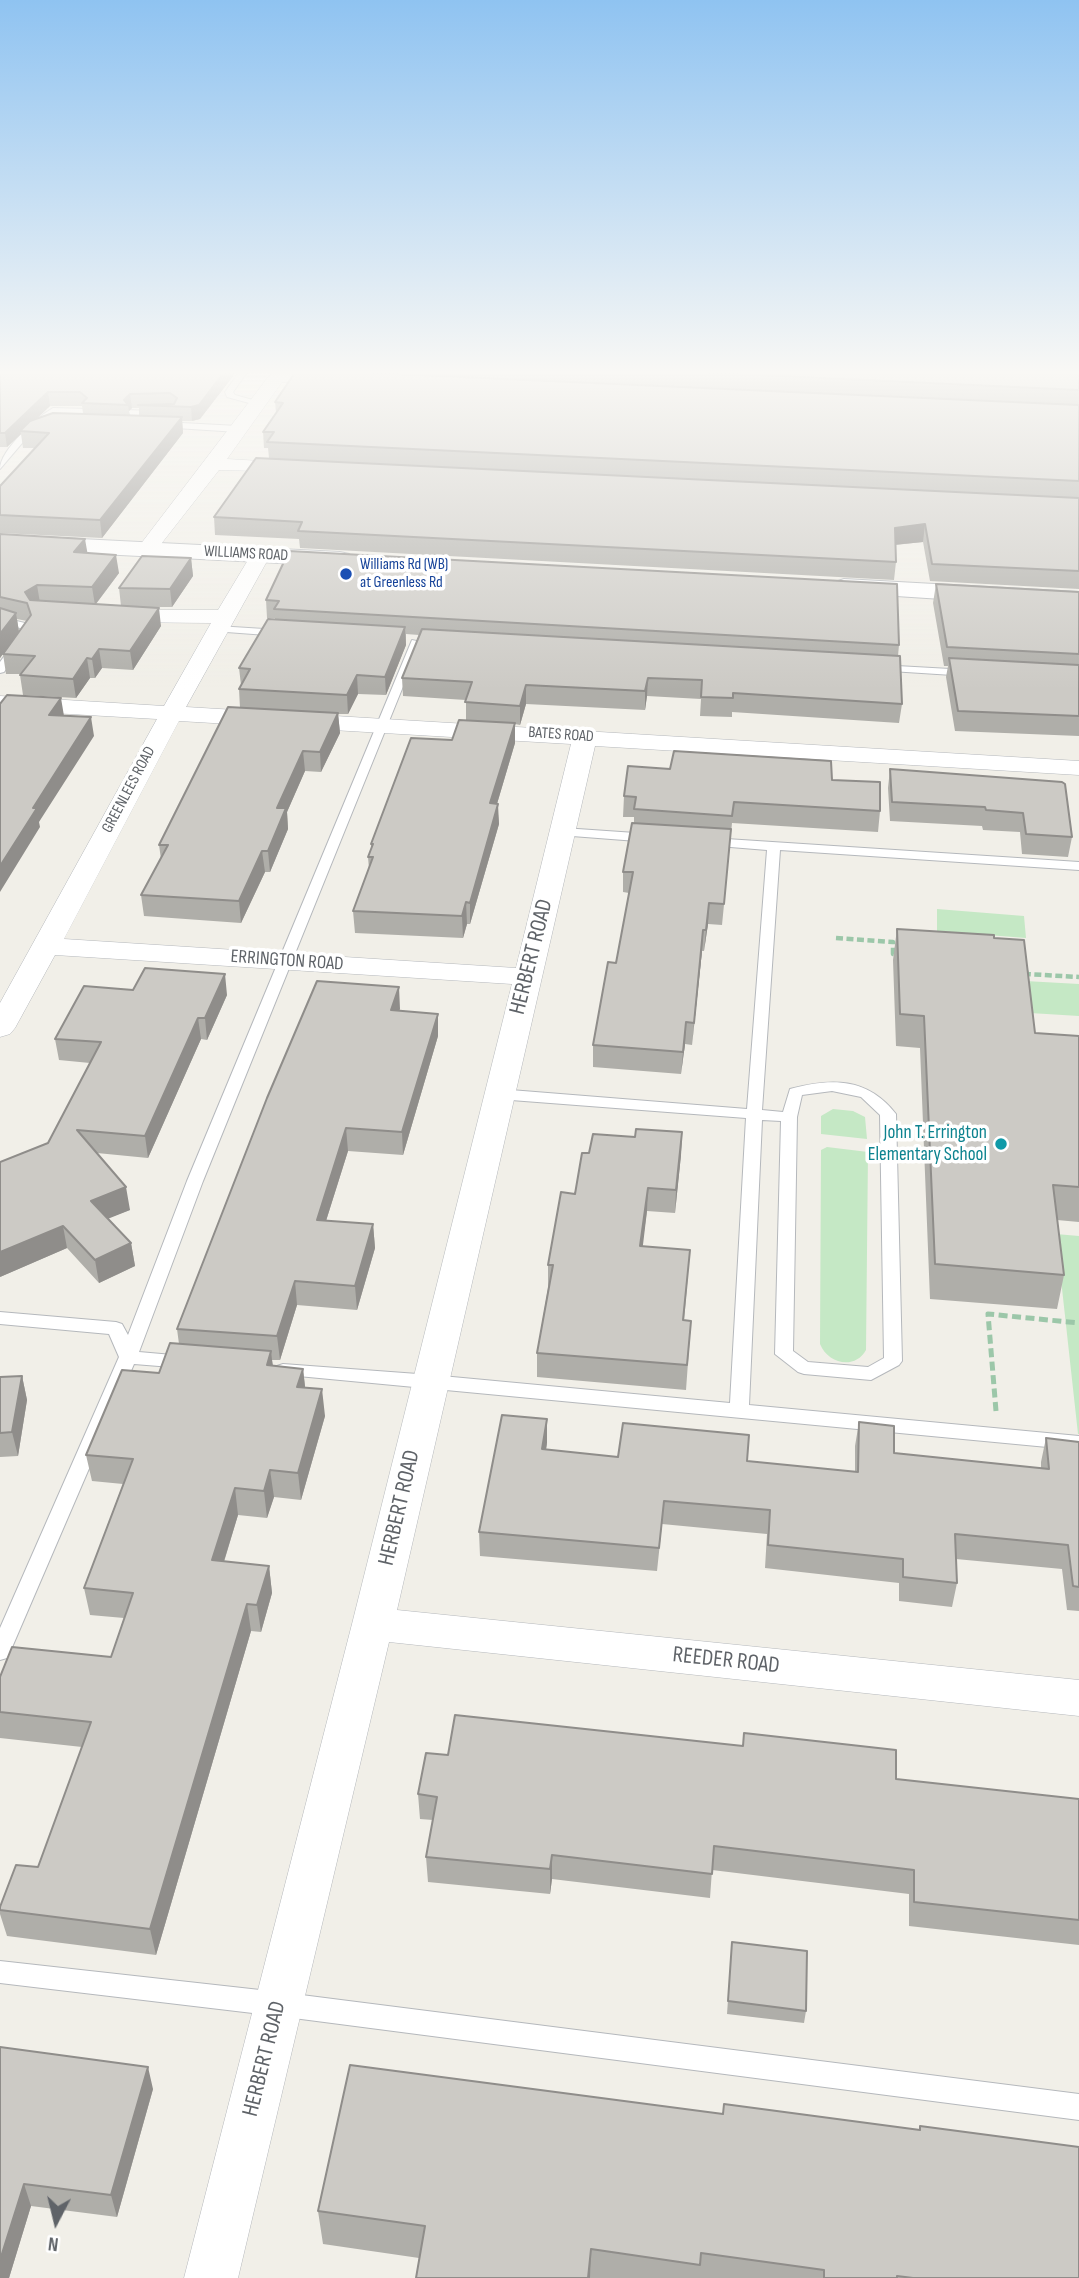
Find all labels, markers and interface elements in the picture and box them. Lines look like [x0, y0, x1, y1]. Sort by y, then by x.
street label: WILLIAMS ROAD [203, 542, 289, 566]
place label: Williams Rd (WB) at Greenless Rd [360, 555, 448, 593]
marker: Williams Rd (WB) at Greenless Rd [338, 566, 354, 582]
street label: BATES ROAD [528, 723, 594, 747]
street label: GREENLEES ROAD [98, 744, 160, 836]
street label: HERBERT ROAD [504, 897, 560, 1017]
street label: ERRINGTON ROAD [230, 946, 344, 976]
place label: John T. Errington Elementary School [868, 1122, 987, 1166]
marker: John T. Errington Elementary School [993, 1136, 1009, 1152]
street label: HERBERT ROAD [373, 1448, 427, 1568]
street label: REEDER ROAD [671, 1642, 781, 1680]
street label: HERBERT ROAD [237, 1999, 293, 2119]
north arrow [21, 2187, 91, 2257]
text: N [47, 2231, 60, 2255]

